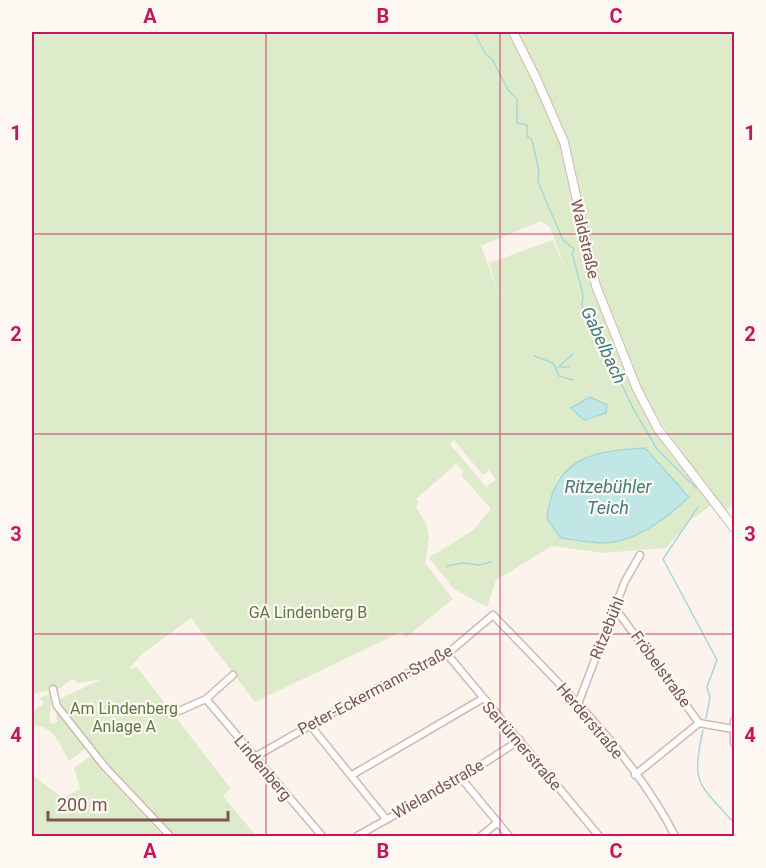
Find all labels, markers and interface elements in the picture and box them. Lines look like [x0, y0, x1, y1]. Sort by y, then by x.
text: A [143, 4, 157, 28]
text: B [377, 4, 389, 28]
text: C [609, 4, 623, 28]
text: 1 [10, 121, 22, 145]
text: 1 [744, 121, 756, 145]
street label: Waldstraße [567, 197, 603, 281]
water label: Gabelbach [577, 303, 631, 387]
text: 2 [10, 322, 22, 346]
text: 2 [744, 322, 756, 346]
water label: Ritzebühler Teich [565, 476, 653, 518]
text: 3 [10, 522, 22, 546]
text: 3 [744, 522, 756, 546]
street label: Ritzebühl [586, 594, 628, 662]
park label: GA Lindenberg B [249, 603, 367, 622]
street label: Fröbelstraße [627, 627, 695, 711]
street label: Peter-Eckermann-Straße [294, 641, 456, 739]
street label: Herderstraße [553, 679, 627, 763]
street label: Sertürnerstraße [478, 698, 566, 794]
park label: Am Lindenberg Anlage A [70, 699, 178, 736]
text: 4 [10, 723, 22, 747]
text: 4 [744, 723, 756, 747]
street label: Lindenberg [230, 731, 296, 805]
street label: Wielandstraße [389, 755, 487, 823]
scale bar [48, 784, 228, 822]
text: 200 m [57, 794, 108, 815]
text: A [143, 839, 157, 863]
text: B [377, 839, 389, 863]
text: C [609, 839, 623, 863]

